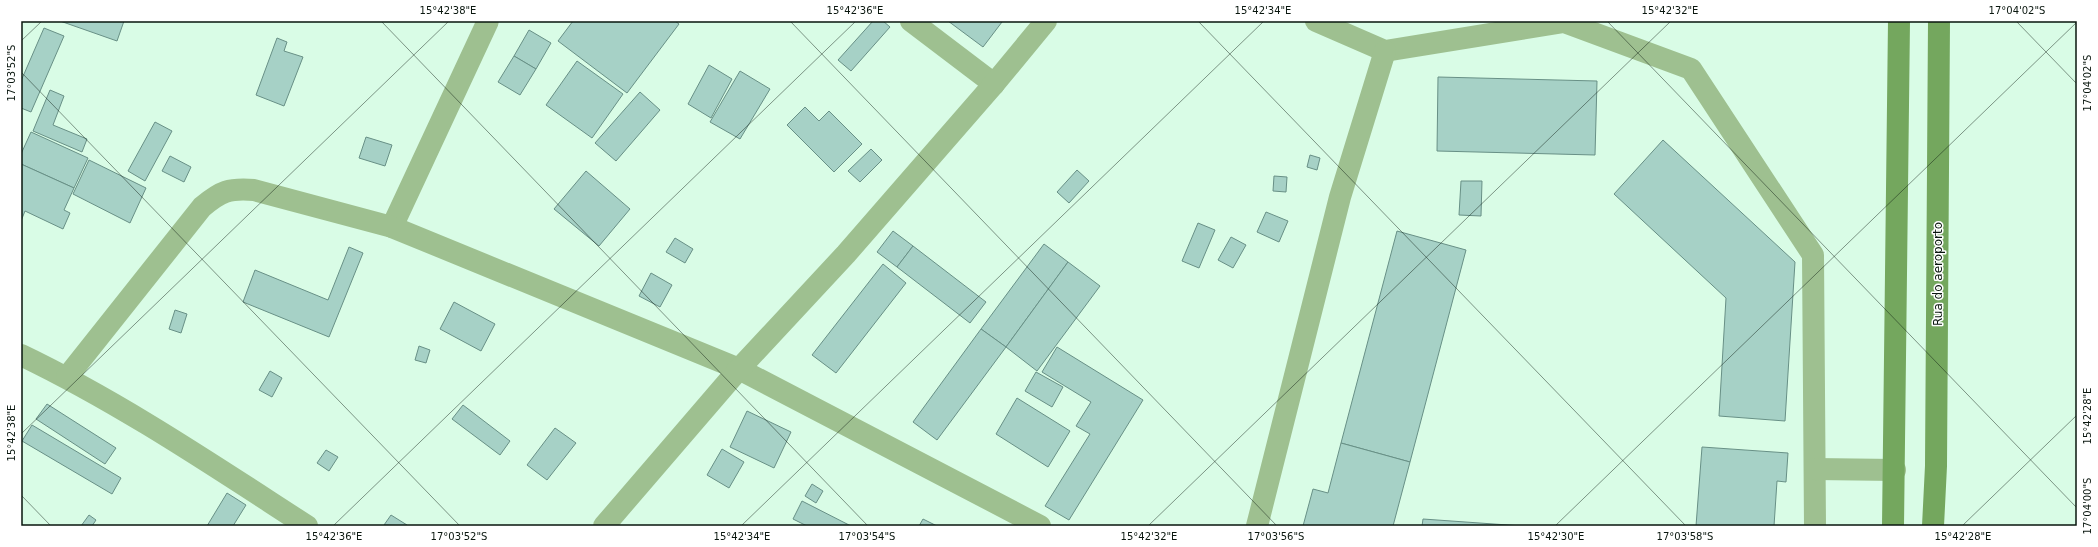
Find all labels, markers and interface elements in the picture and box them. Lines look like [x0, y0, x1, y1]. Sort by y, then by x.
text: 15°42'38"E [420, 5, 476, 16]
text: 15°42'36"E [827, 5, 883, 16]
text: 15°42'34"E [1235, 5, 1291, 16]
text: 15°42'32"E [1642, 5, 1698, 16]
text: 17°04'02"S [1989, 5, 2045, 16]
text: 17°03'52"S [6, 45, 17, 101]
text: 17°04'02"S [2082, 55, 2093, 111]
street label: Rua do aeroporto [1931, 222, 1945, 326]
text: 15°42'28"E [2082, 388, 2093, 444]
text: 15°42'38"E [6, 405, 17, 461]
text: 17°04'00"S [2082, 478, 2093, 534]
text: 15°42'36"E [306, 531, 362, 542]
text: 17°03'52"S [431, 531, 487, 542]
text: 15°42'34"E [714, 531, 770, 542]
text: 17°03'54"S [839, 531, 895, 542]
text: 15°42'32"E [1121, 531, 1177, 542]
text: 17°03'56"S [1248, 531, 1304, 542]
text: 15°42'30"E [1528, 531, 1584, 542]
text: 17°03'58"S [1657, 531, 1713, 542]
text: 15°42'28"E [1935, 531, 1991, 542]

